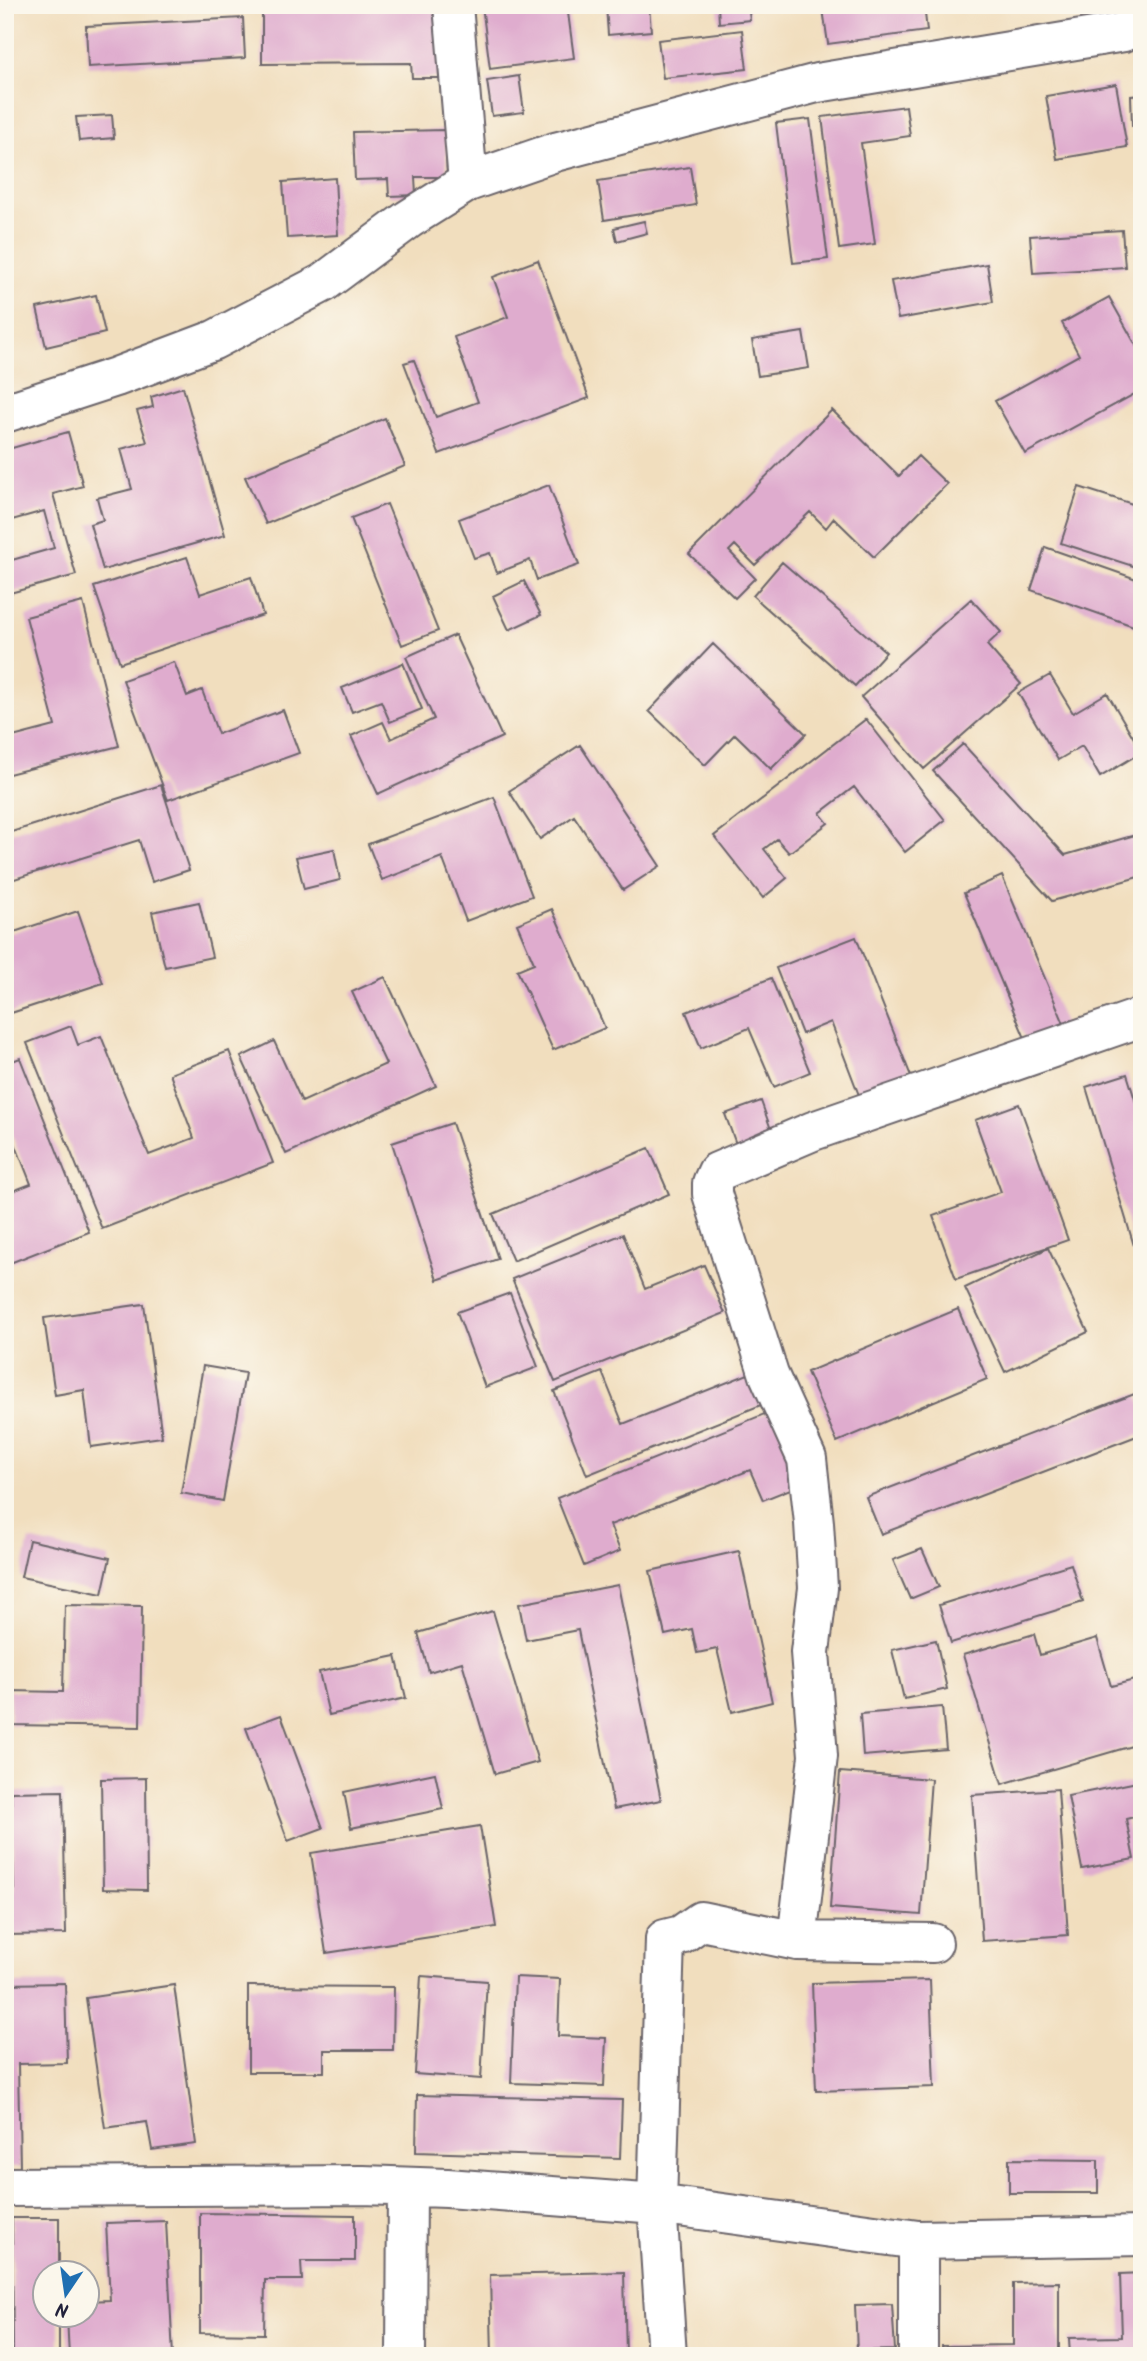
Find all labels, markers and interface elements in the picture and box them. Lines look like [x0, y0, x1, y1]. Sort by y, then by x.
north arrow [32, 2260, 102, 2330]
text: N [53, 2293, 72, 2325]

